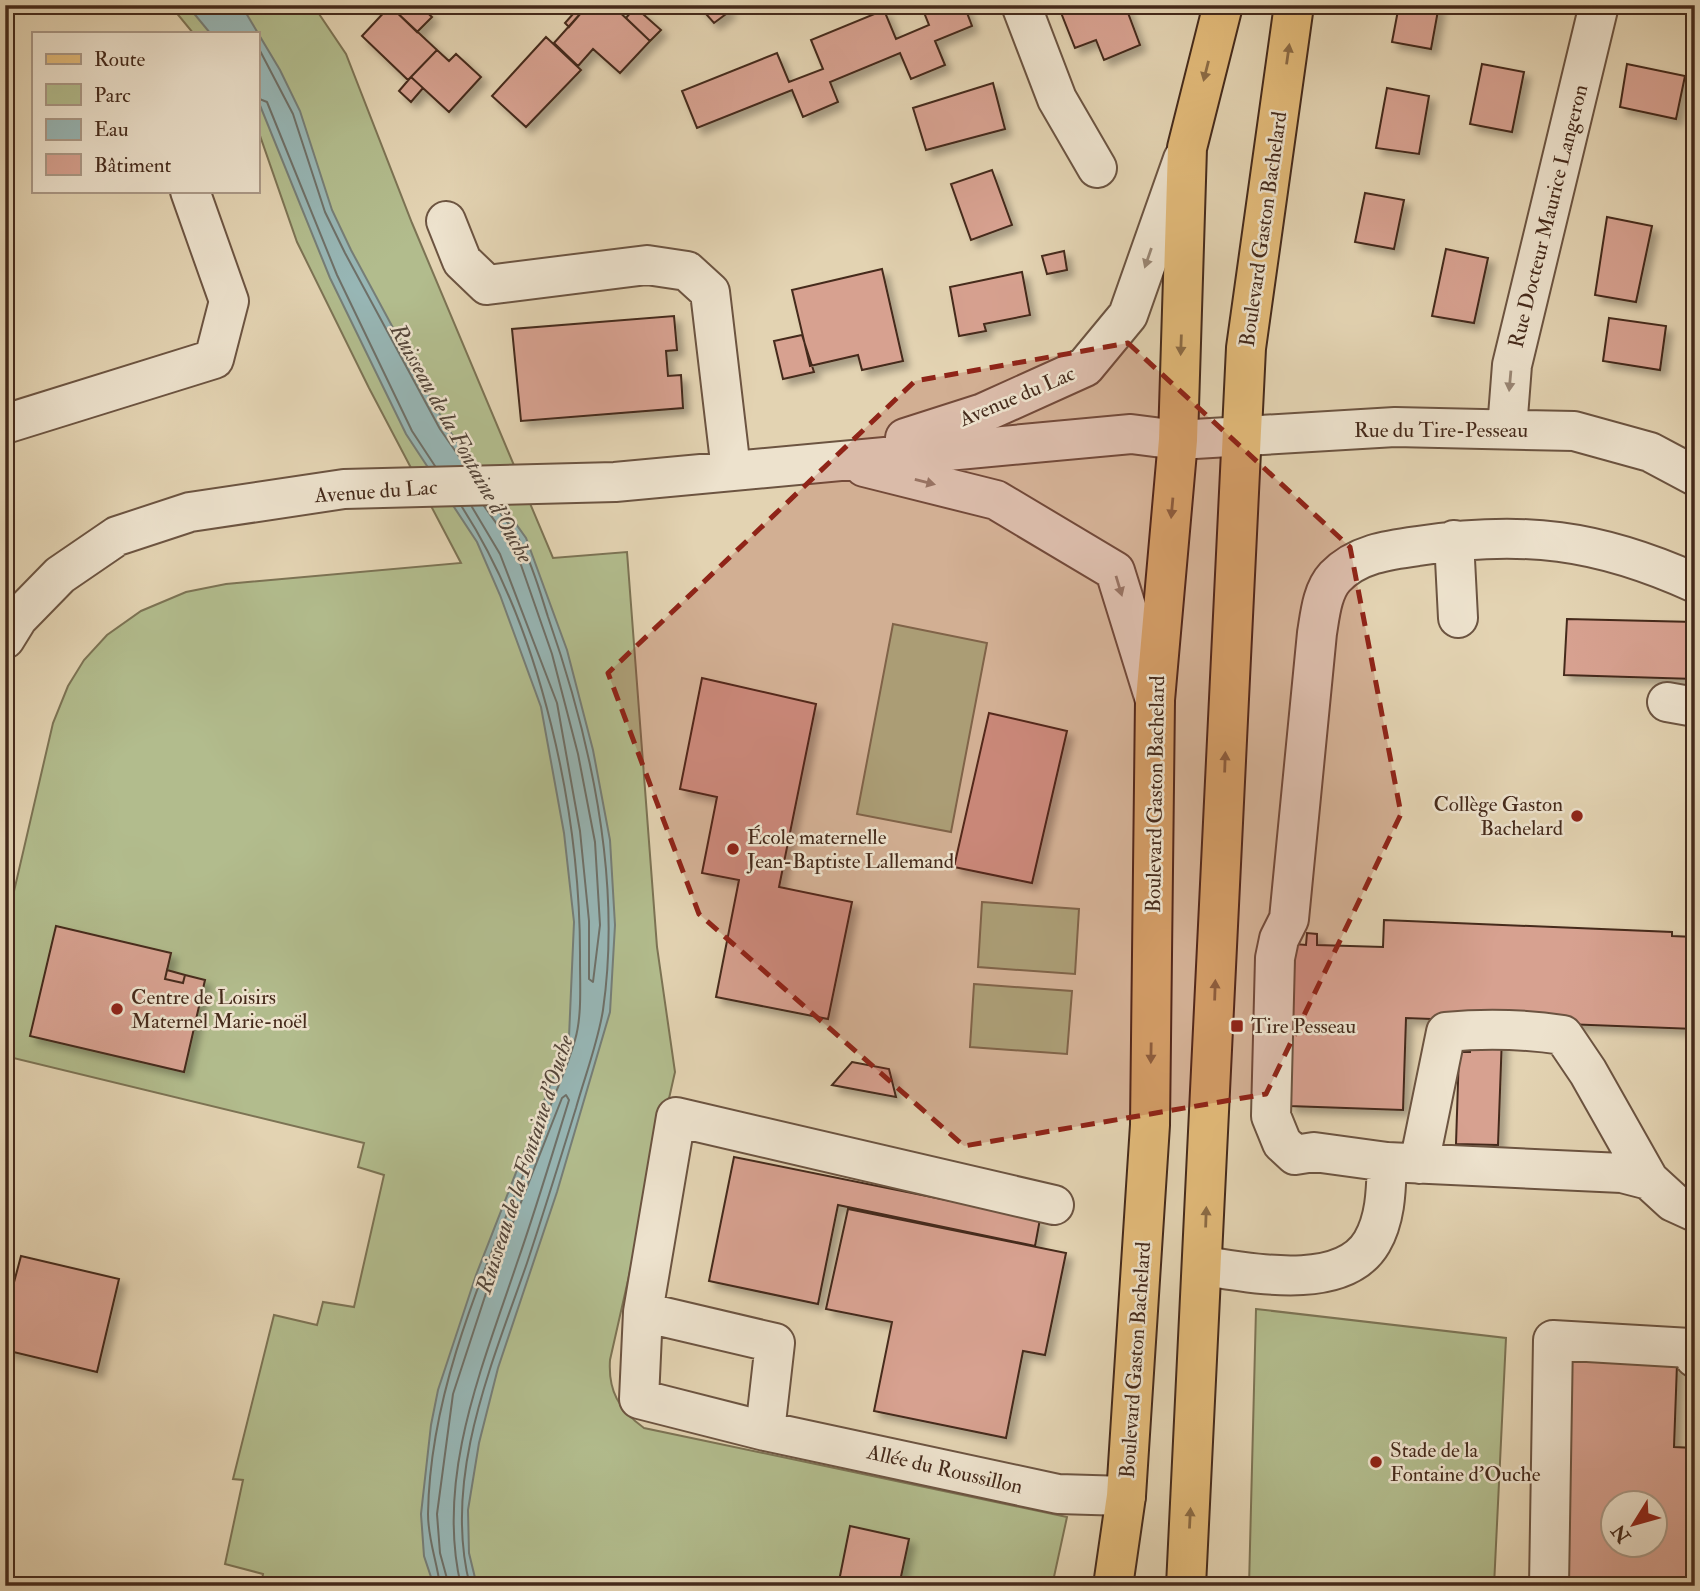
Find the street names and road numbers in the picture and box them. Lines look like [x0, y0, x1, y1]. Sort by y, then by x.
street label: Rue Docteur Maurice Langeron [1503, 81, 1594, 351]
street label: Boulevard Gaston Bachelard [1234, 109, 1293, 348]
street label: Avenue du Lac [954, 360, 1080, 433]
street label: Rue du Tire-Pesseau [1354, 417, 1528, 444]
street label: Avenue du Lac [313, 474, 439, 509]
street label: Boulevard Gaston Bachelard [1140, 675, 1171, 913]
street label: Boulevard Gaston Bachelard [1114, 1240, 1157, 1479]
street label: Allée du Roussillon [863, 1438, 1026, 1501]

